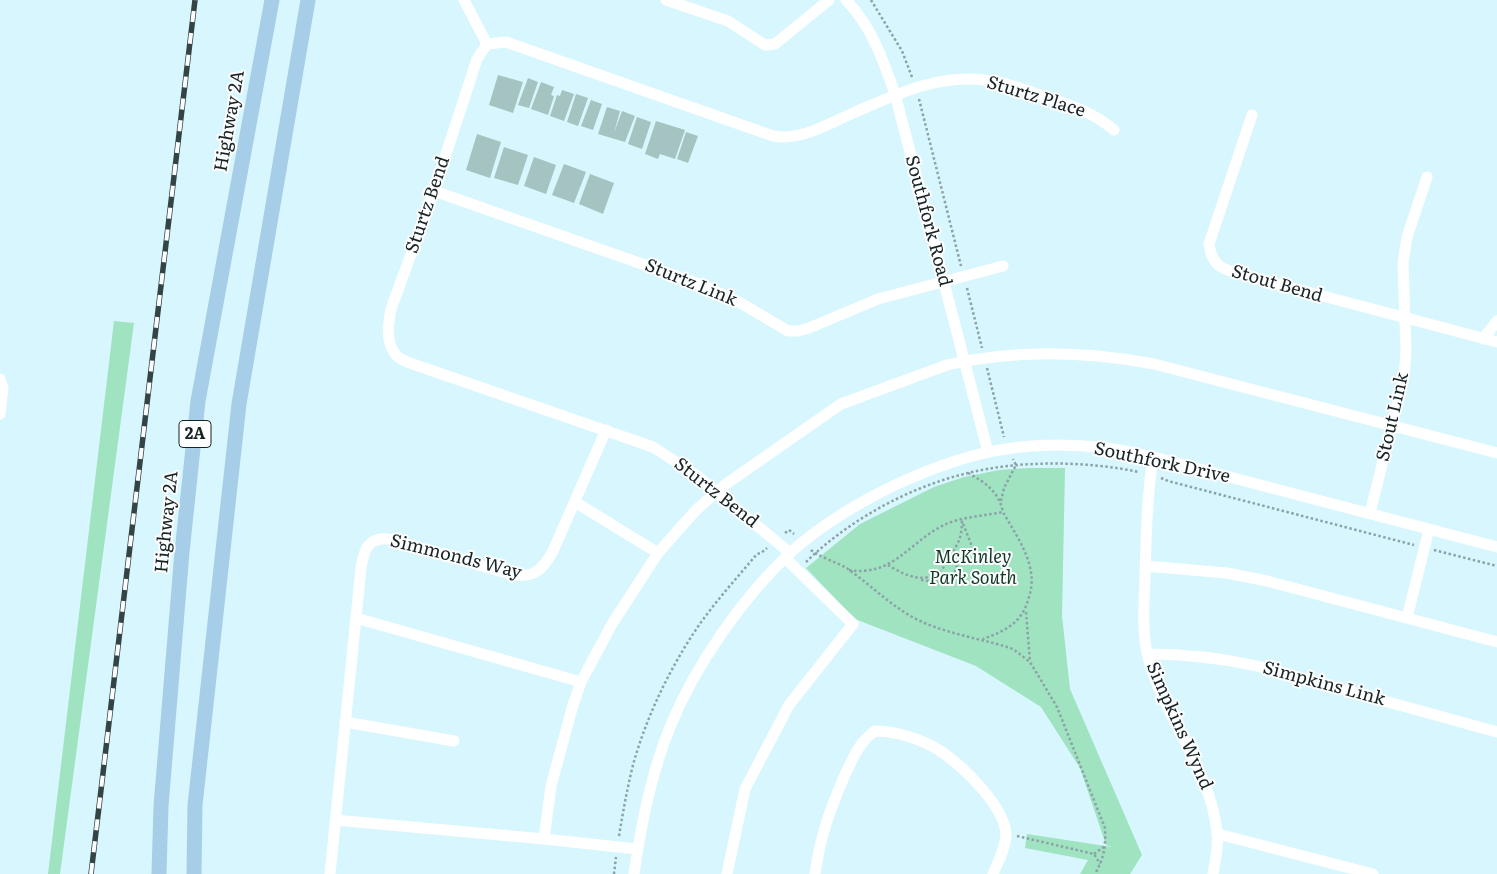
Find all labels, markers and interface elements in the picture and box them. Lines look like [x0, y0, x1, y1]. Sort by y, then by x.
street label: Highway 2A [210, 69, 250, 173]
street label: Sturtz Place [984, 72, 1088, 122]
street label: Southfork Road [900, 153, 956, 289]
street label: Sturtz Bend [401, 154, 455, 256]
street label: Sturtz Link [642, 255, 740, 311]
street label: Stout Bend [1229, 261, 1325, 307]
street label: Stout Link [1372, 371, 1414, 463]
road number: 2A [179, 420, 211, 448]
street label: Southfork Drive [1092, 438, 1232, 488]
street label: Sturtz Bend [670, 453, 762, 533]
street label: Highway 2A [151, 470, 183, 574]
street label: Simmonds Way [388, 530, 524, 584]
park label: McKinley Park South [929, 547, 1017, 590]
street label: Simpkins Link [1261, 657, 1387, 711]
street label: Simpkins Wynd [1141, 659, 1217, 793]

